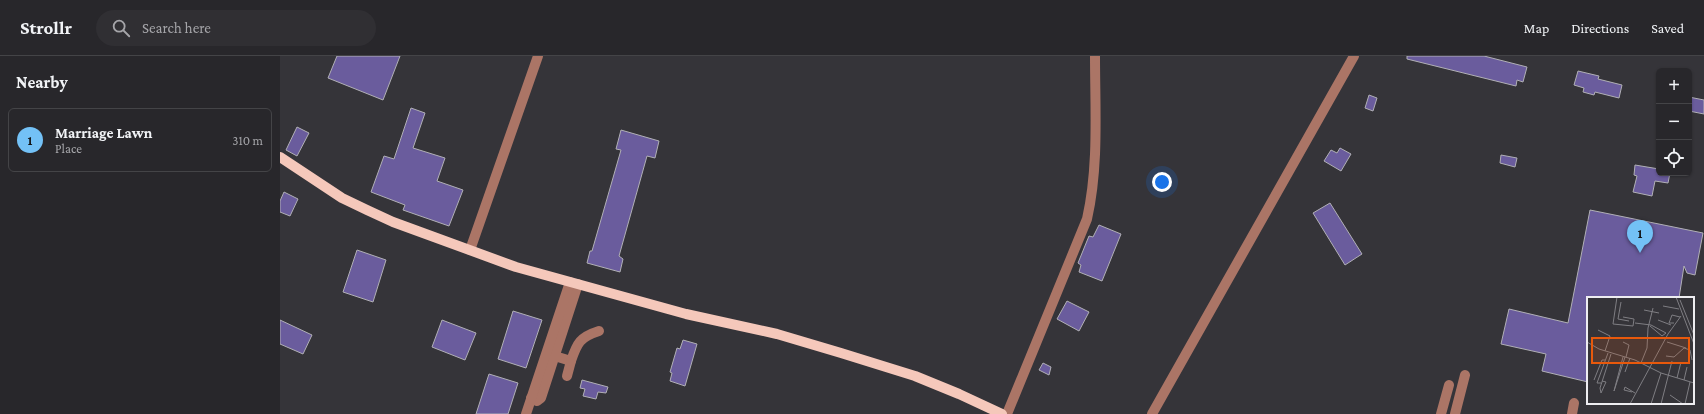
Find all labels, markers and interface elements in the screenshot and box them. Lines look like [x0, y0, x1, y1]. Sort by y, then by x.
search box [96, 10, 376, 46]
text: Strollr [20, 17, 72, 38]
icon: search [110, 17, 132, 39]
text: Search here [142, 20, 211, 36]
text: Map [1524, 20, 1549, 36]
text: Directions [1571, 20, 1629, 36]
text: Saved [1651, 20, 1684, 36]
map controls [1656, 68, 1692, 176]
button: + [1656, 68, 1692, 104]
text: Nearby [16, 73, 68, 92]
button: − [1656, 104, 1692, 140]
text: Marriage Lawn [55, 125, 152, 141]
text: 1 [28, 133, 32, 148]
text: 310 m [232, 133, 263, 148]
button: locate [1656, 140, 1692, 176]
text: Place [55, 141, 82, 156]
your location [1152, 172, 1172, 192]
pin: 1 [1627, 220, 1653, 253]
inset map [1587, 297, 1694, 404]

